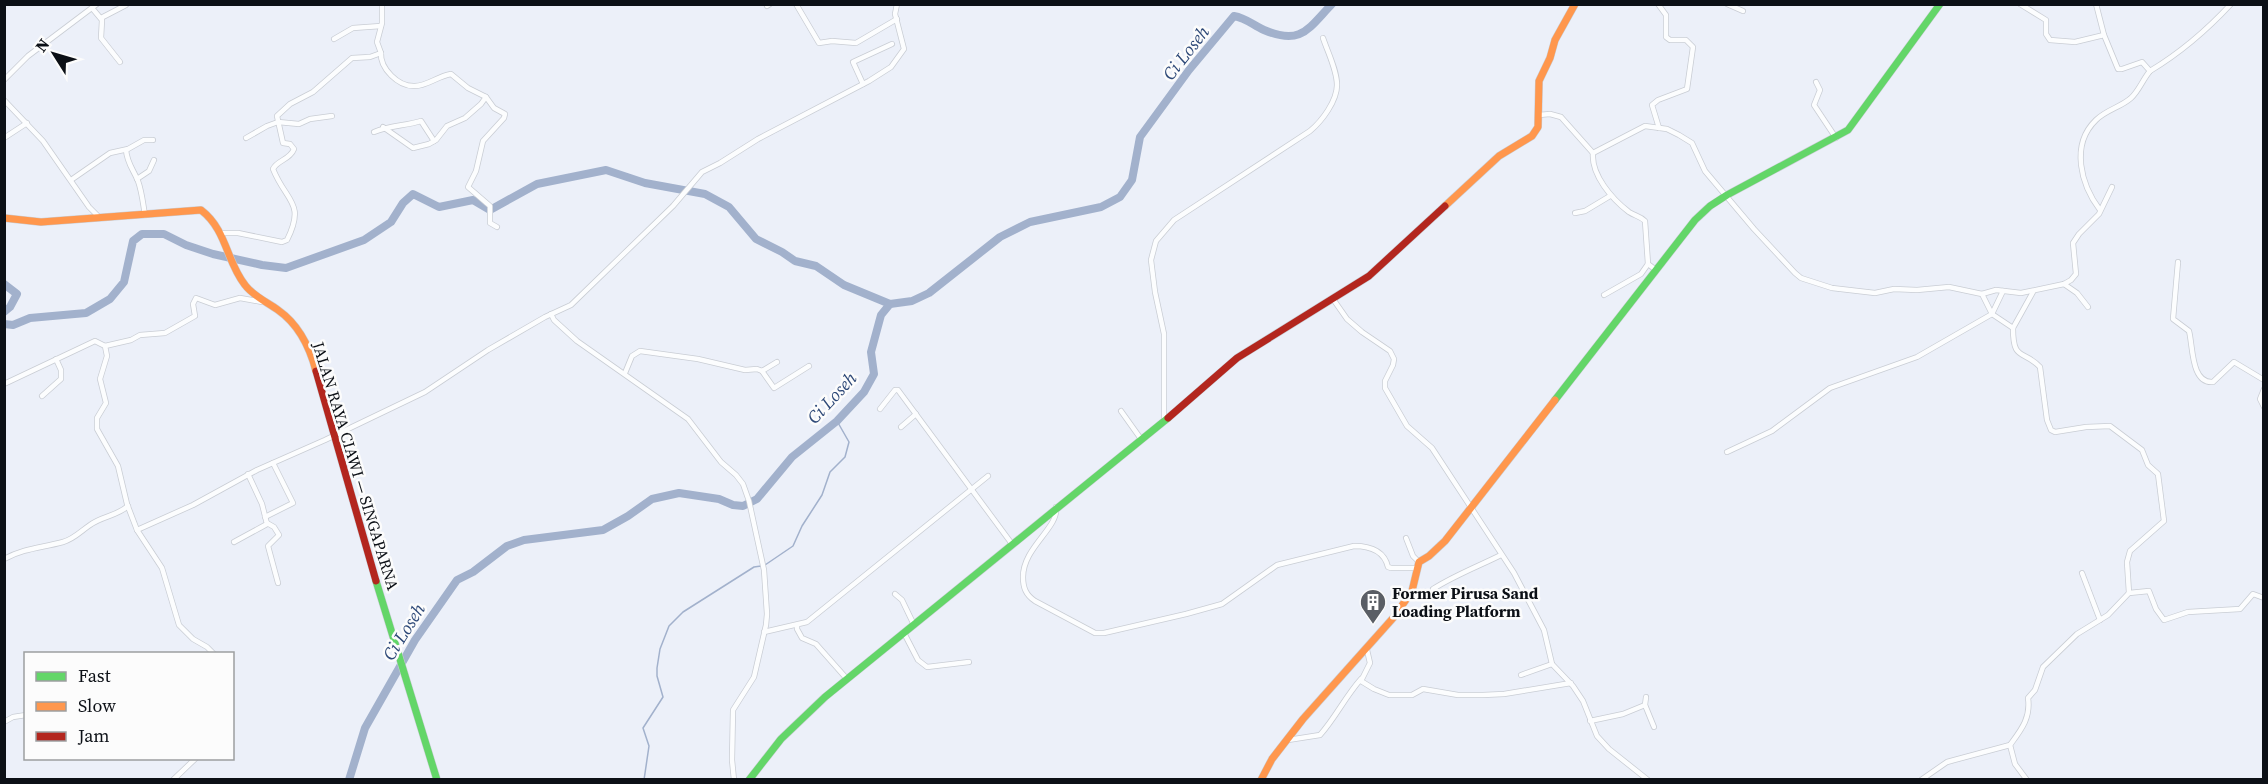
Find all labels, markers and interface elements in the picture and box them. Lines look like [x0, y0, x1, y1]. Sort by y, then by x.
water label: Ci Loseh [1156, 20, 1215, 85]
north arrow [24, 24, 84, 84]
text: N [30, 33, 55, 56]
street label: JALAN RAYA CIAWI — SINGAPARNA [307, 338, 404, 593]
water label: Ci Loseh [801, 366, 862, 429]
place label: Former Pirusa Sand Loading Platform [1392, 582, 1539, 622]
building icon: Former Pirusa Sand Loading Platform [1358, 587, 1388, 625]
water label: Ci Loseh [376, 598, 431, 665]
legend [24, 652, 234, 760]
text: Fast [78, 663, 111, 688]
text: Slow [78, 693, 116, 718]
text: Jam [77, 723, 110, 748]

